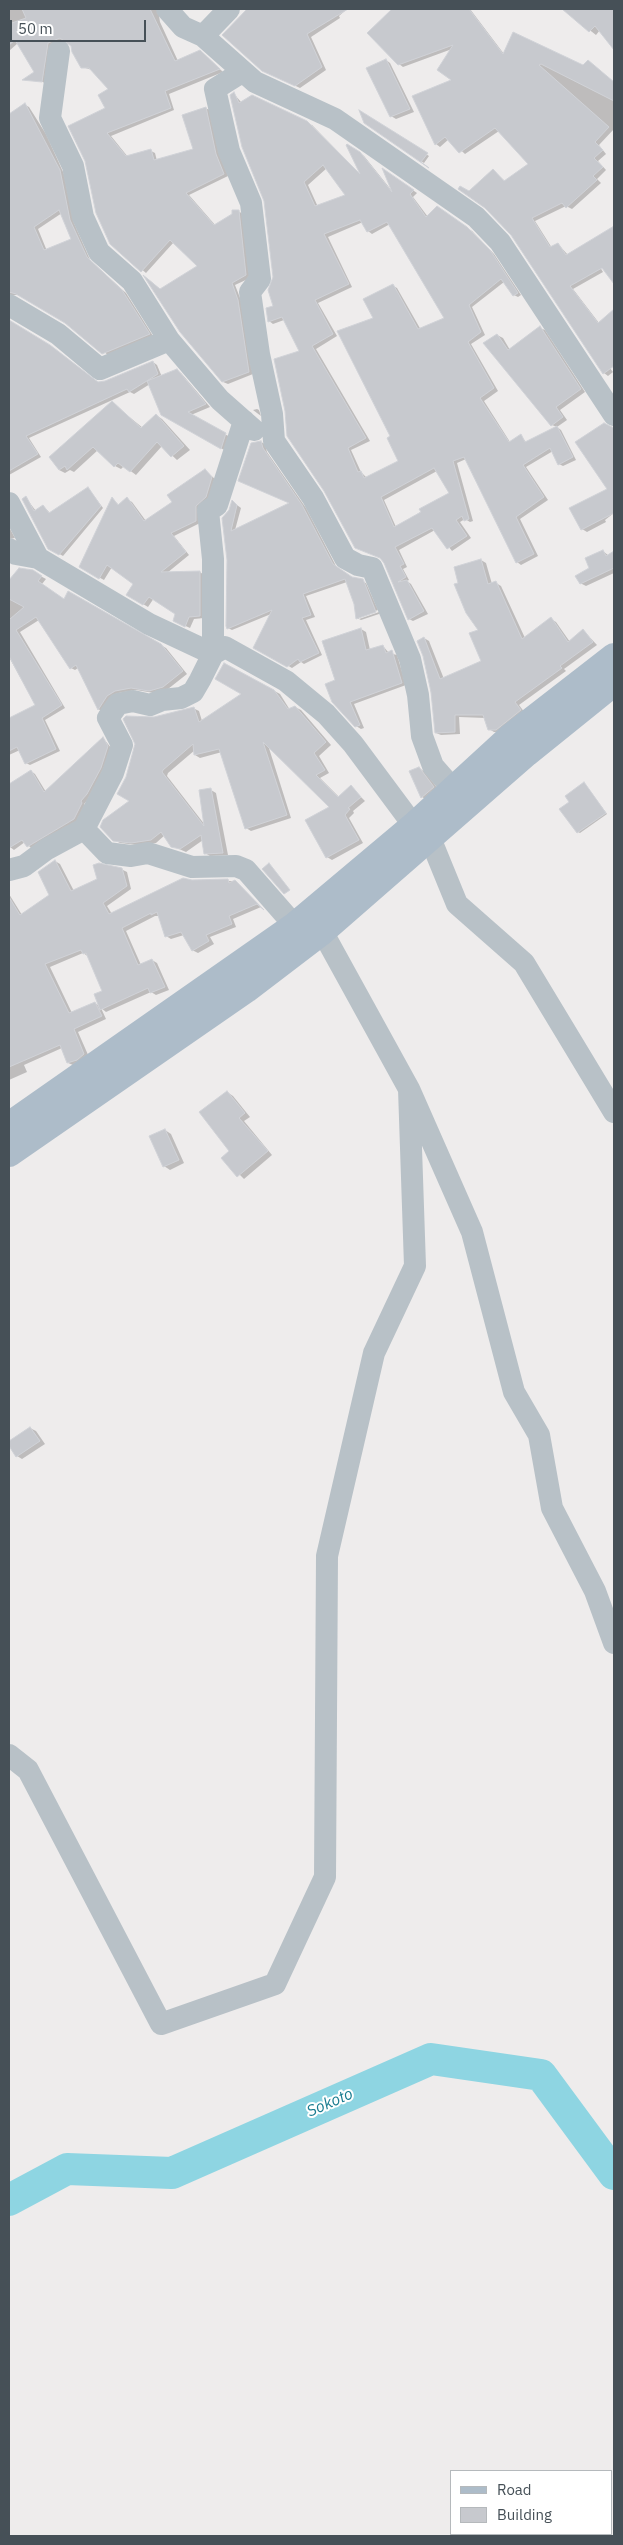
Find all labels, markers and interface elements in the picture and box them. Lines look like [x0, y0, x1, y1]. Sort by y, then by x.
scale bar [12, 10, 149, 42]
text: 50 m [18, 19, 53, 38]
water label: Sokoto [304, 2084, 356, 2122]
legend [450, 2470, 613, 2535]
text: Road [497, 2480, 532, 2499]
text: Building [497, 2505, 552, 2524]

